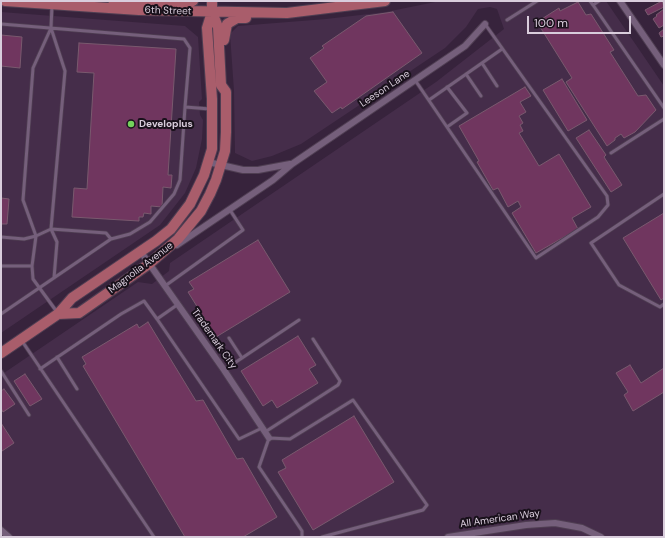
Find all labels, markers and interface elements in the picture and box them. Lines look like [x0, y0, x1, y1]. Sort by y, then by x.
street label: 6th Street [144, 4, 192, 18]
scale bar [529, 8, 633, 34]
text: 100 m [534, 15, 568, 31]
street label: Leeson Lane [358, 68, 412, 110]
place label: Developlus [139, 118, 193, 130]
marker: Developlus [126, 119, 136, 129]
street label: Magnolia Avenue [106, 240, 176, 296]
street label: Trademark City [189, 307, 239, 371]
street label: All American Way [459, 507, 541, 531]

